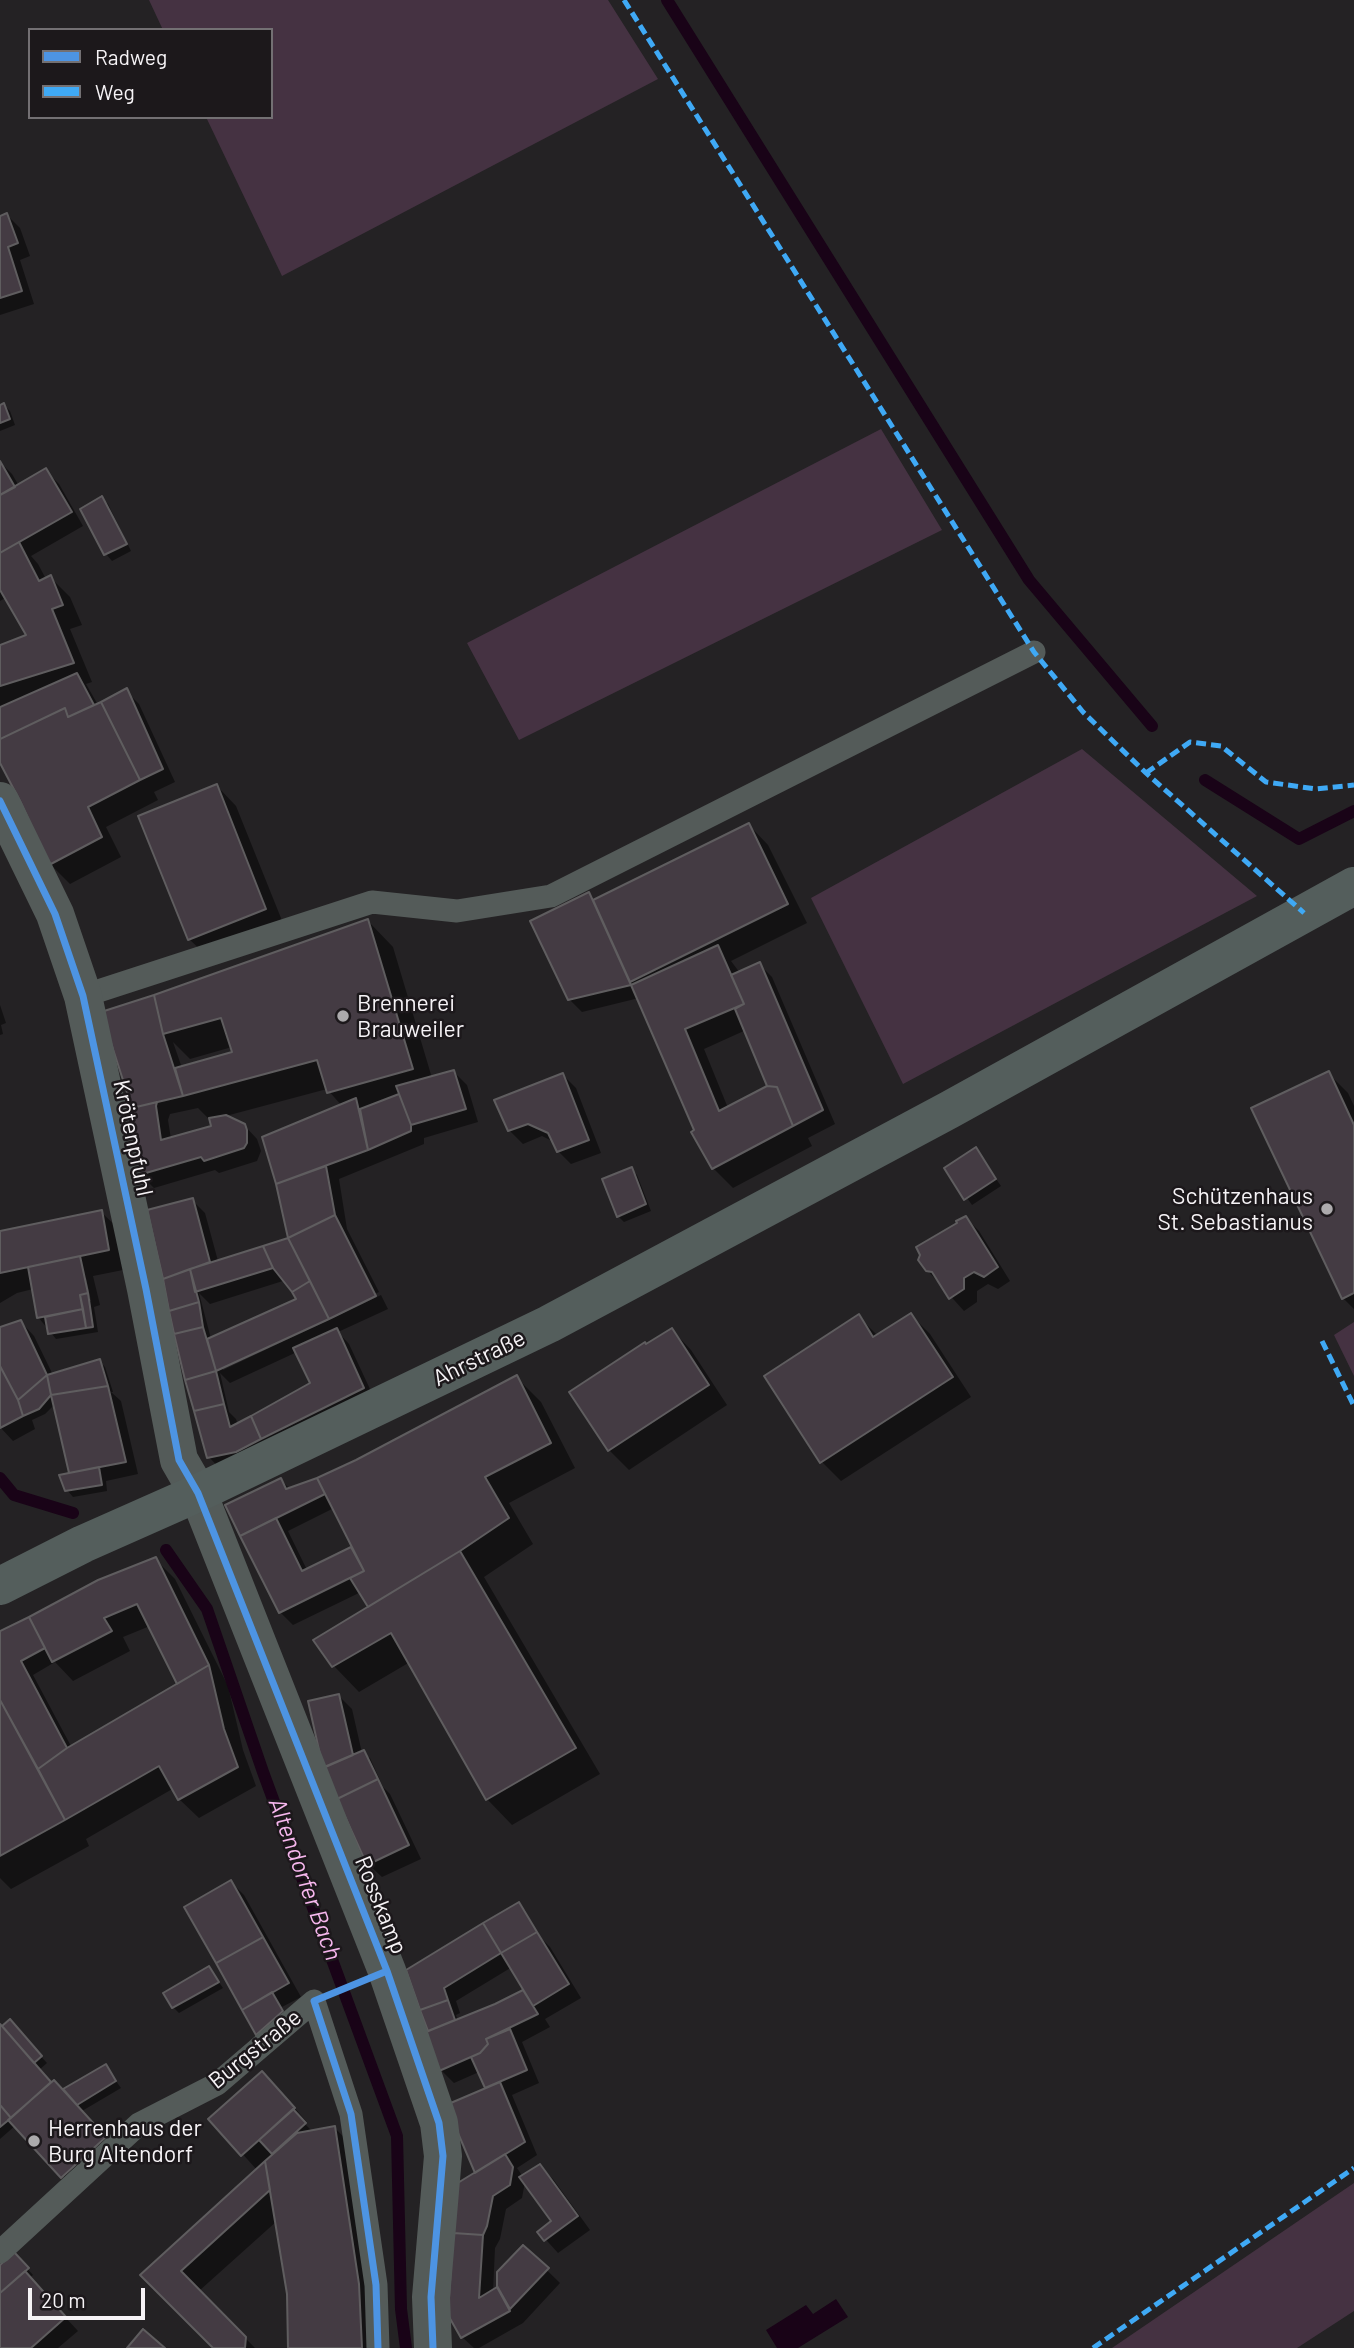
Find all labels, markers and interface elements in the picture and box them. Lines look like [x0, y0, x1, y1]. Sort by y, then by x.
legend [28, 28, 273, 119]
text: Radweg [95, 44, 167, 69]
text: Weg [95, 79, 135, 104]
place label: Brennerei Brauweiler [357, 989, 464, 1043]
marker: Brennerei Brauweiler [335, 1008, 351, 1024]
street label: Krötenpfuhl [107, 1077, 159, 1199]
place label: Schützenhaus St. Sebastianus [1157, 1182, 1313, 1236]
marker: Schützenhaus St. Sebastianus [1319, 1201, 1335, 1217]
street label: Ahrstraße [428, 1324, 530, 1392]
water label: Altendorfer Bach [262, 1794, 348, 1964]
street label: Rosskamp [349, 1852, 413, 1958]
street label: Burgstraße [203, 2003, 307, 2095]
place label: Herrenhaus der Burg Altendorf [48, 2114, 202, 2168]
marker: Herrenhaus der Burg Altendorf [26, 2133, 42, 2149]
scale bar [32, 2274, 149, 2318]
text: 20 m [41, 2287, 86, 2312]

